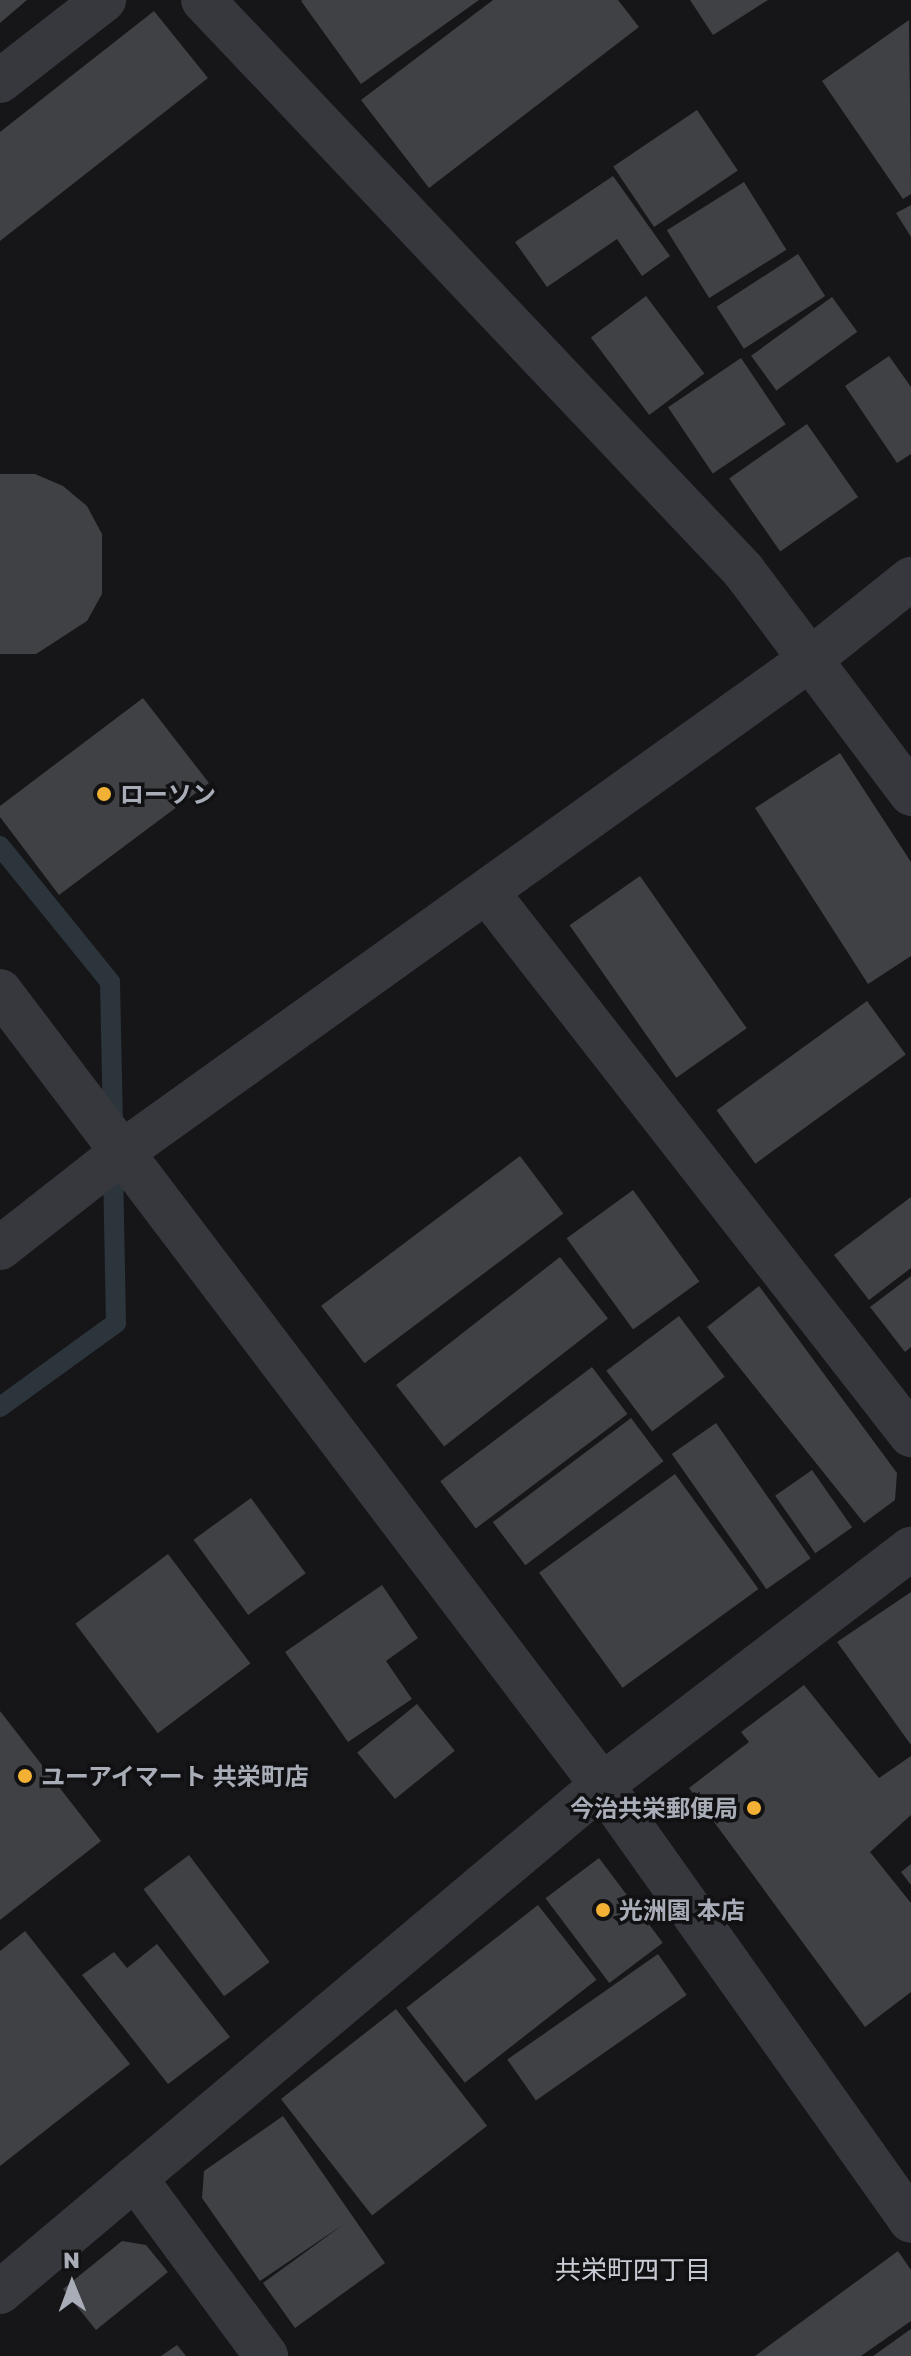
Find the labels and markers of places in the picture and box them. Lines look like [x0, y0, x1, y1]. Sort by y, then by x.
place label: ローソン [120, 780, 216, 808]
marker: ローソン [95, 785, 113, 803]
place label: ユーアイマート 共栄町店 [41, 1762, 311, 1790]
marker: ユーアイマート 共栄町店 [16, 1767, 34, 1785]
place label: 今治共栄郵便局 [570, 1794, 738, 1822]
marker: 今治共栄郵便局 [745, 1799, 763, 1817]
place label: 光洲園 本店 [619, 1896, 745, 1924]
marker: 光洲園 本店 [594, 1901, 612, 1919]

